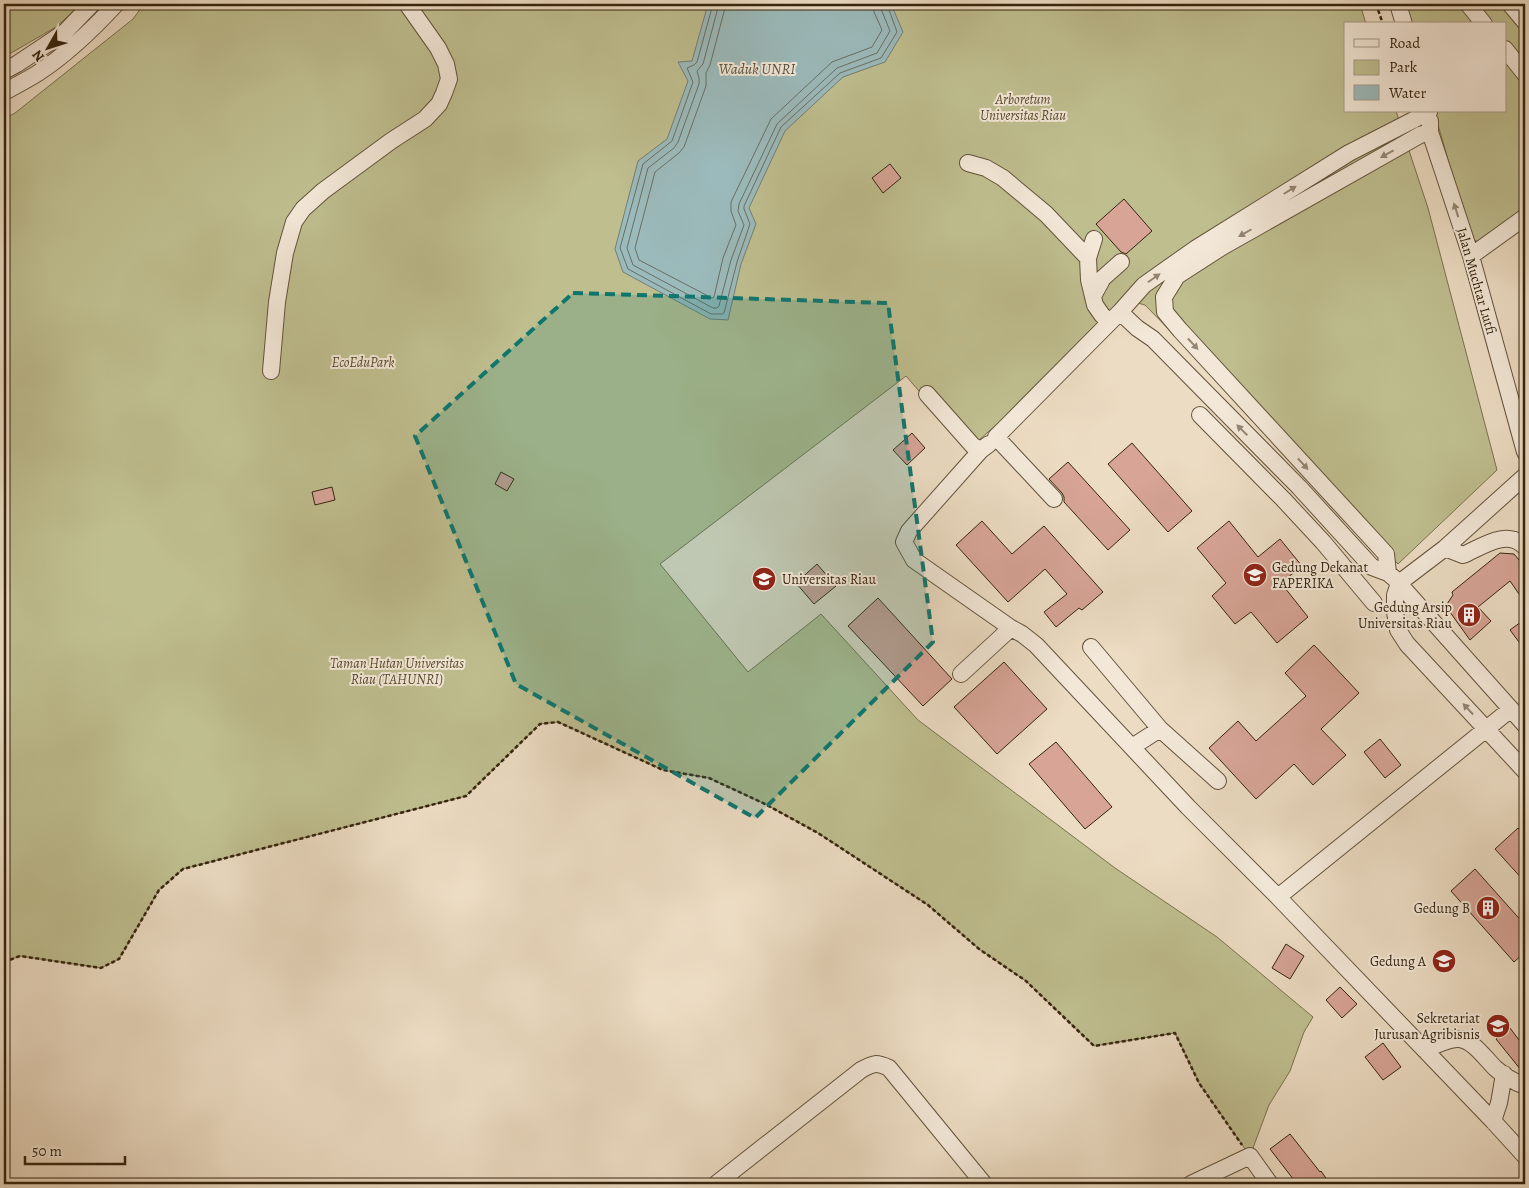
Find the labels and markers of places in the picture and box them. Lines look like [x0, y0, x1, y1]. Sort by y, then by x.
place label: Gedung Dekanat FAPERIKA [1272, 558, 1368, 593]
school or university icon: Gedung Dekanat FAPERIKA [1242, 562, 1268, 588]
school or university icon: Universitas Riau [751, 566, 777, 592]
place label: Universitas Riau [782, 570, 877, 589]
place label: Gedung Arsip Universitas Riau [1358, 598, 1452, 633]
building icon: Gedung Arsip Universitas Riau [1456, 602, 1482, 628]
building icon: Gedung B [1475, 895, 1501, 921]
place label: Gedung B [1414, 899, 1470, 918]
school or university icon: Gedung A [1431, 948, 1457, 974]
place label: Gedung A [1370, 952, 1427, 971]
place label: Sekretariat Jurusan Agribisnis [1374, 1009, 1480, 1044]
school or university icon: Sekretariat Jurusan Agribisnis [1485, 1013, 1511, 1039]

